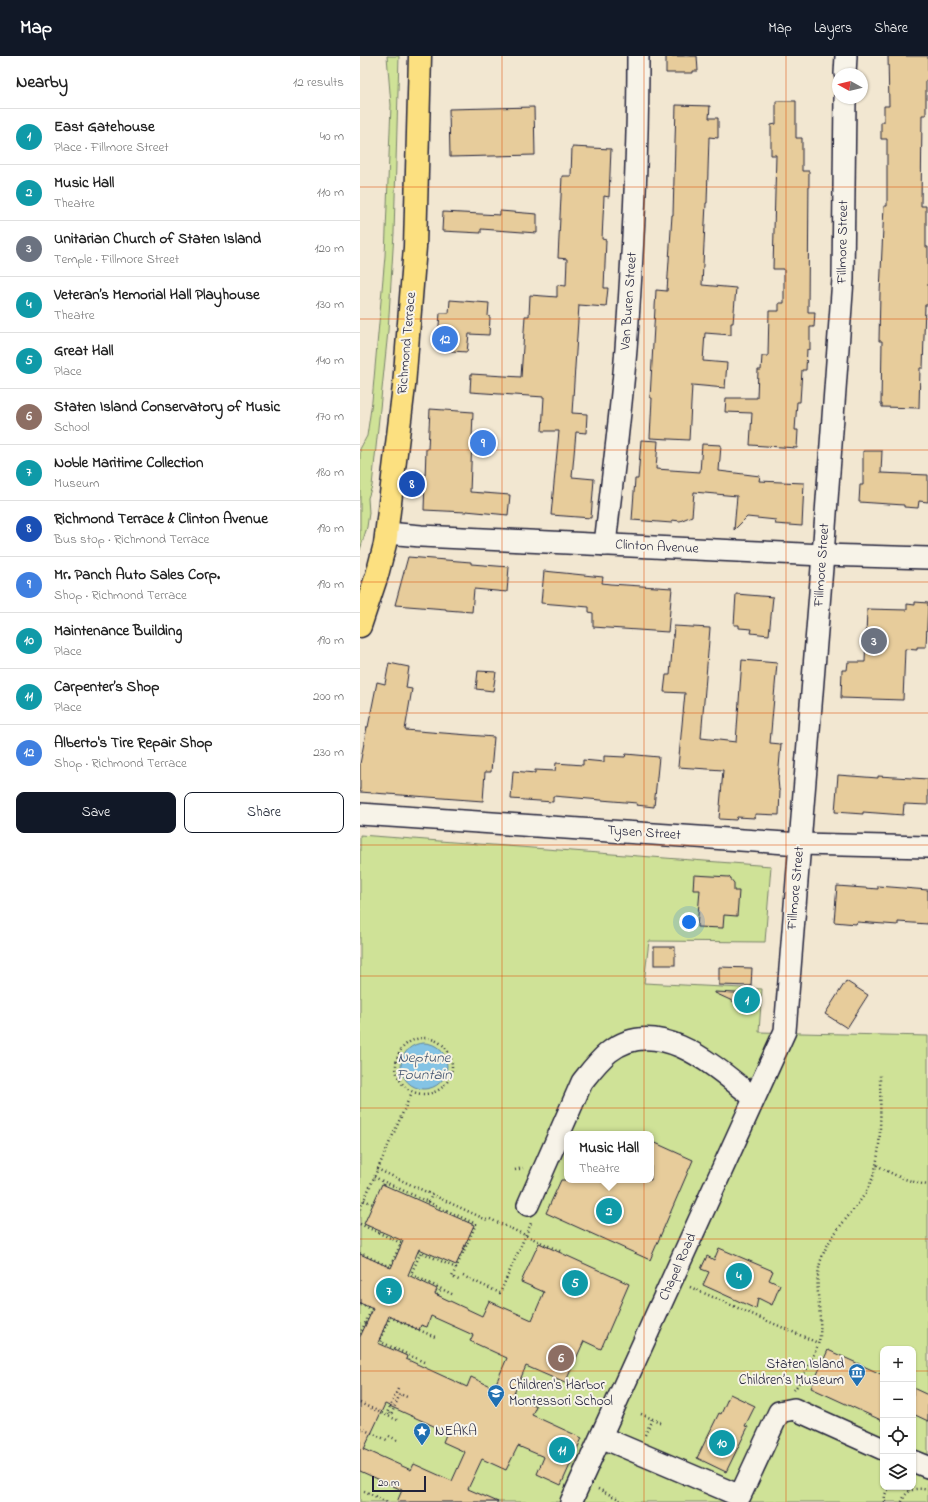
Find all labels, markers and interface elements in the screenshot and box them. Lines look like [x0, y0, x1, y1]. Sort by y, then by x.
text: Map [20, 15, 52, 42]
text: Map [768, 18, 792, 39]
text: Layers [814, 18, 852, 39]
text: Share [874, 18, 908, 39]
north arrow [832, 68, 868, 104]
text: Nearby [16, 70, 68, 95]
text: 12 results [293, 73, 344, 92]
text: East Gatehouse [54, 116, 155, 138]
text: 1 [27, 127, 31, 146]
text: 40 m [320, 127, 344, 146]
text: Place · Fillmore Street [54, 138, 169, 157]
text: Music Hall [54, 172, 114, 194]
text: 2 [26, 183, 32, 202]
text: 110 m [317, 183, 344, 202]
text: Theatre [54, 194, 95, 213]
street label: Fillmore Street [832, 200, 854, 285]
text: Unitarian Church of Staten Island [54, 228, 261, 250]
text: 3 [26, 239, 32, 258]
text: 120 m [314, 239, 344, 258]
text: Temple · Fillmore Street [54, 250, 179, 269]
street label: Van Buren Street [615, 251, 643, 352]
text: Veteran’s Memorial Hall Playhouse [54, 284, 260, 306]
street label: Richmond Terrace [392, 290, 422, 395]
text: 4 [26, 295, 32, 314]
text: 130 m [316, 295, 344, 314]
text: Theatre [54, 306, 95, 325]
pin: 12 [432, 324, 458, 354]
text: Great Hall [54, 340, 114, 362]
text: 5 [25, 351, 33, 370]
text: 140 m [316, 351, 344, 370]
text: Place [54, 362, 82, 381]
text: Staten Island Conservatory of Music [54, 396, 280, 418]
text: 6 [26, 407, 32, 426]
text: 170 m [316, 407, 344, 426]
text: School [54, 418, 90, 437]
pin: 9 [470, 428, 496, 458]
text: Noble Maritime Collection [54, 452, 203, 474]
text: 7 [26, 463, 32, 482]
text: 180 m [316, 463, 344, 482]
pin: 8 [399, 469, 425, 499]
text: Museum [54, 474, 99, 493]
text: Richmond Terrace & Clinton Avenue [54, 508, 268, 530]
text: 8 [27, 519, 31, 538]
text: 190 m [317, 519, 344, 538]
street label: Fillmore Street [809, 522, 835, 609]
text: Bus stop · Richmond Terrace [54, 530, 209, 549]
street label: Clinton Avenue [615, 534, 700, 560]
text: Mr. Panch Auto Sales Corp. [54, 564, 220, 586]
text: 9 [27, 575, 31, 594]
text: 190 m [317, 575, 344, 594]
text: Shop · Richmond Terrace [54, 586, 187, 605]
text: Maintenance Building [54, 620, 182, 642]
pin: 3 [861, 626, 887, 656]
text: 10 [24, 631, 34, 650]
text: 190 m [317, 631, 344, 650]
text: Place [54, 642, 82, 661]
text: Carpenter’s Shop [54, 676, 159, 698]
text: 11 [25, 687, 33, 706]
text: 200 m [313, 687, 344, 706]
text: Place [54, 698, 82, 717]
text: Alberto's Tire Repair Shop [54, 732, 212, 754]
text: 12 [24, 743, 34, 762]
text: 230 m [313, 743, 344, 762]
text: Shop · Richmond Terrace [54, 754, 187, 773]
button: Save [16, 792, 176, 833]
button: Share [184, 792, 344, 833]
street label: Tysen Street [606, 820, 682, 847]
street label: Fillmore Street [782, 845, 810, 932]
your location [679, 912, 699, 932]
pin: 1 [734, 985, 760, 1015]
water label: Neptune Fountain [396, 1047, 452, 1086]
popup [564, 1131, 654, 1183]
text: Music Hall [579, 1137, 639, 1159]
text: Theatre [579, 1159, 620, 1178]
pin: 2 [596, 1196, 622, 1226]
street label: Chapel Road [654, 1230, 702, 1304]
pin: 4 [726, 1261, 752, 1291]
pin: 5 [562, 1268, 588, 1298]
pin: 7 [376, 1276, 402, 1306]
pin: 6 [548, 1343, 574, 1373]
map controls [880, 1346, 916, 1490]
button: + [880, 1346, 916, 1382]
place label: Staten Island Children’s Museum [739, 1354, 844, 1391]
museum icon: Staten Island Children’s Museum [847, 1362, 867, 1387]
place label: Children's Harbor Montessori School [509, 1375, 613, 1412]
button: − [880, 1382, 916, 1418]
school or university icon: Children's Harbor Montessori School [486, 1383, 506, 1408]
button: locate [880, 1418, 916, 1454]
place icon: NEAKA [412, 1421, 432, 1446]
place label: NEAKA [435, 1421, 477, 1442]
pin: 10 [709, 1428, 735, 1458]
pin: 11 [549, 1435, 575, 1465]
button: layers [880, 1454, 916, 1490]
scale bar [372, 1474, 426, 1493]
text: 20 m [378, 1475, 400, 1491]

